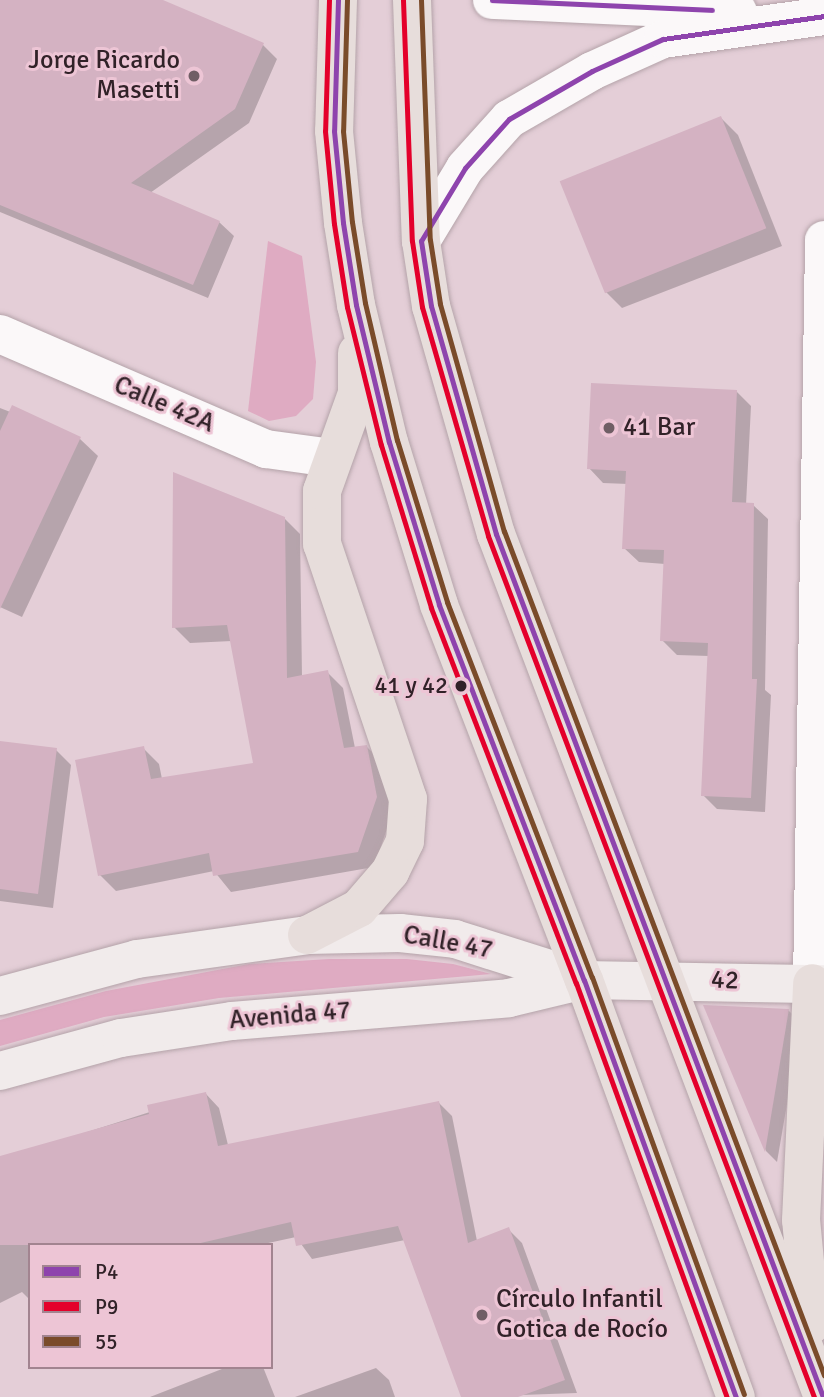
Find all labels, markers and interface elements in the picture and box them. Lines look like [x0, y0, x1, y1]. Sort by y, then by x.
place label: Jorge Ricardo Masetti [28, 45, 180, 106]
marker: Jorge Ricardo Masetti [186, 68, 202, 84]
street label: Calle 42A [109, 370, 219, 440]
place label: 41 Bar [623, 412, 695, 444]
marker: 41 Bar [601, 420, 617, 436]
place label: 41 y 42 [374, 672, 448, 700]
marker: 41 y 42 [454, 679, 468, 693]
street label: Calle 47 [401, 920, 495, 966]
street label: 42 [710, 965, 740, 997]
street label: Avenida 47 [228, 995, 352, 1037]
legend [28, 1243, 273, 1369]
text: P4 [95, 1259, 118, 1285]
place label: Círculo Infantil Gotica de Rocío [496, 1284, 668, 1346]
text: P9 [95, 1294, 118, 1320]
marker: Círculo Infantil Gotica de Rocío [474, 1307, 490, 1323]
text: 55 [95, 1329, 118, 1355]

